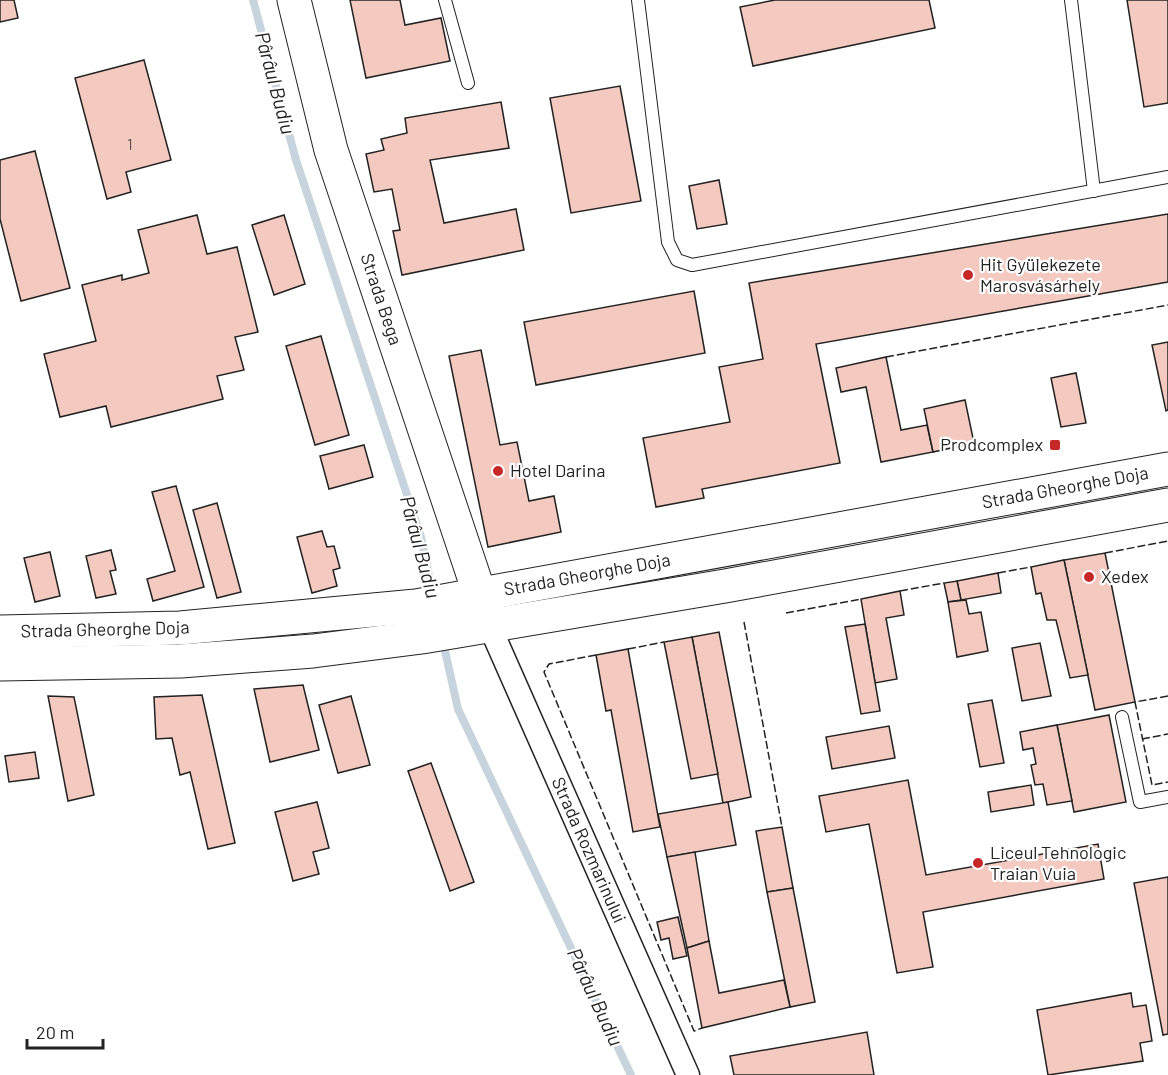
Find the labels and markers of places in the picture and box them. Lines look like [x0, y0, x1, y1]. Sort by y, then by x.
place label: Hit Gyülekezete Marosvásárhely [980, 253, 1101, 296]
marker: Hit Gyülekezete Marosvásárhely [961, 268, 975, 282]
place label: Prodcomplex [940, 433, 1043, 455]
marker: Prodcomplex [1048, 438, 1062, 452]
place label: Hotel Darina [510, 459, 605, 481]
marker: Hotel Darina [491, 464, 505, 478]
place label: Xedex [1101, 565, 1149, 587]
marker: Xedex [1082, 570, 1096, 584]
place label: Liceul Tehnologic Traian Vuia [990, 841, 1126, 884]
marker: Liceul Tehnologic Traian Vuia [971, 856, 985, 870]

